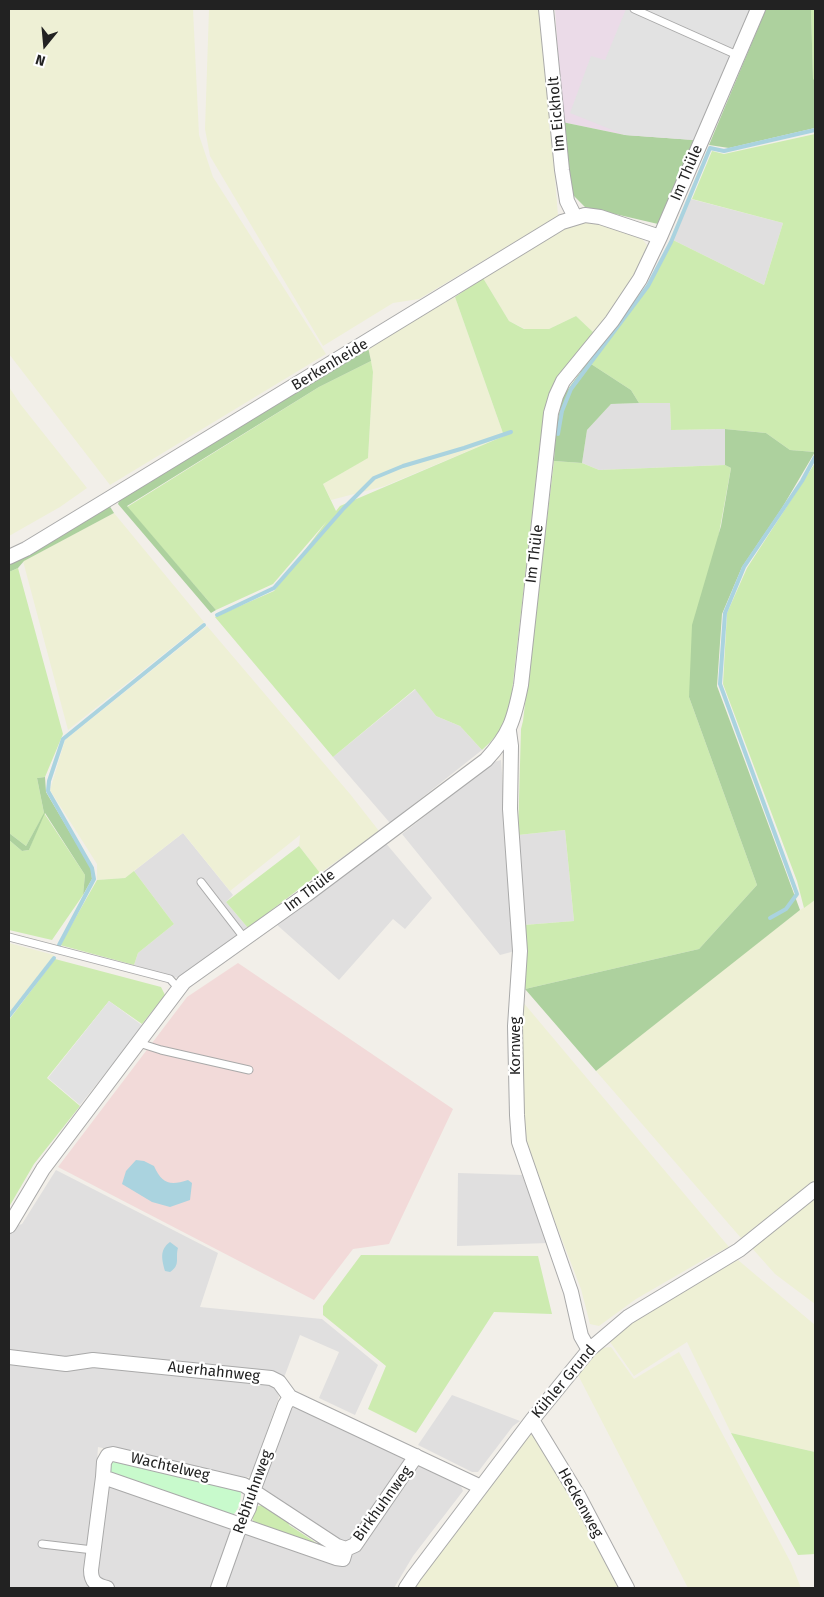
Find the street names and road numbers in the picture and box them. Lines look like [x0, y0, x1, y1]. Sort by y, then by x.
street label: Im Eickholt [545, 75, 569, 153]
street label: Im Thüle [667, 142, 707, 204]
street label: Berkenheide [289, 335, 371, 395]
street label: Im Thüle [522, 524, 548, 584]
street label: Im Thüle [281, 866, 339, 916]
street label: Kornweg [507, 1017, 525, 1075]
street label: Kühler Grund [528, 1342, 600, 1422]
street label: Auerhahnweg [167, 1358, 261, 1386]
street label: Rebhuhnweg [230, 1448, 276, 1536]
street label: Wachtelweg [129, 1449, 211, 1485]
street label: Birkhuhnweg [350, 1463, 416, 1545]
street label: Heckenweg [554, 1465, 606, 1541]

